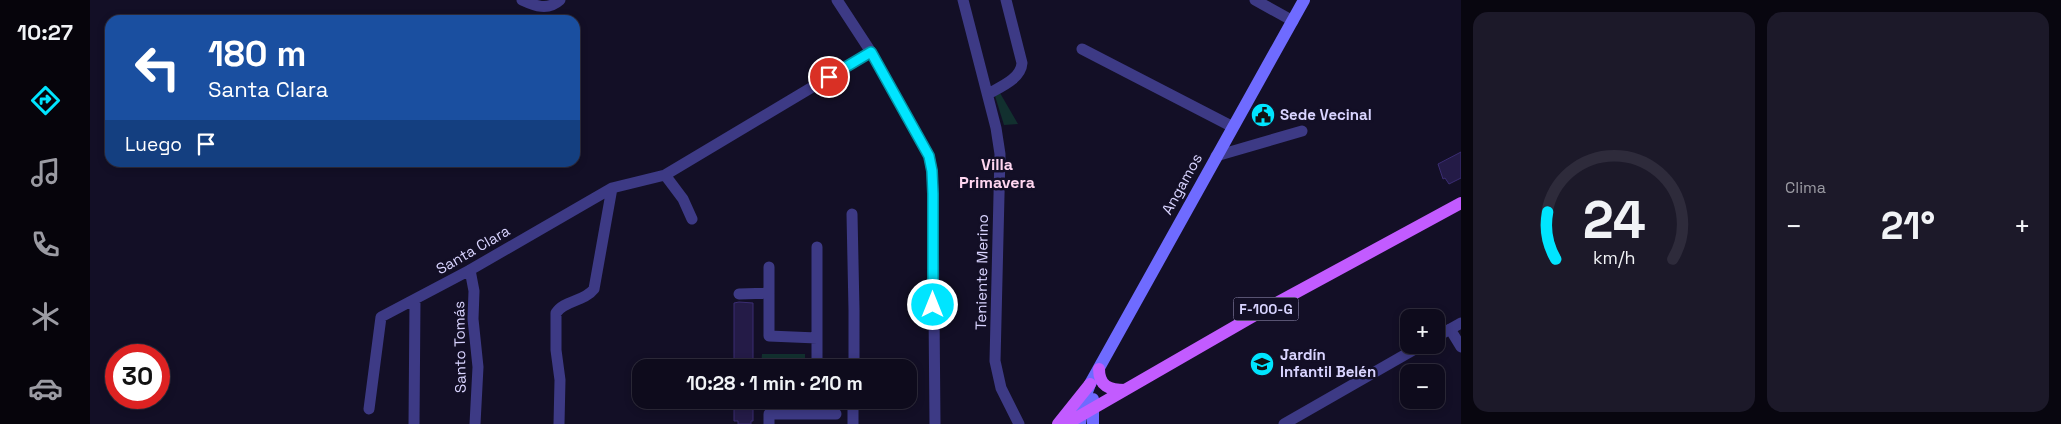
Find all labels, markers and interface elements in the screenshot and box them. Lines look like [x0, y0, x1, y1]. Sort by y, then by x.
text: 10:27 [17, 18, 73, 46]
text: 180 m [208, 32, 306, 76]
icon: left [125, 35, 190, 100]
pin [808, 56, 850, 98]
icon: arrive [815, 63, 843, 91]
text: Santa Clara [208, 75, 328, 103]
icon: directions [28, 83, 63, 118]
public building icon: Sede Vecinal [1250, 102, 1276, 128]
place label: Sede Vecinal [1280, 105, 1372, 124]
icon: arrive [192, 130, 220, 158]
text: Luego [125, 132, 182, 157]
street label: Angamos [1157, 150, 1206, 218]
district label: Villa Primavera [959, 154, 1035, 193]
icon: music [28, 155, 63, 190]
text: Clima [1785, 177, 1826, 198]
text: 24 [1582, 187, 1646, 253]
text: 21° [1881, 202, 1935, 250]
text: − [1785, 208, 1802, 244]
text: + [2014, 208, 2031, 244]
street label: Teniente Merino [971, 214, 992, 330]
street label: Santa Clara [432, 221, 513, 278]
icon: phone [28, 227, 63, 262]
text: km/h [1593, 246, 1635, 269]
position arrow [906, 278, 958, 330]
road number: F-100-G [1234, 298, 1298, 320]
icon: climate [28, 299, 63, 334]
street label: Santo Tomás [449, 301, 470, 393]
map controls [1400, 309, 1445, 409]
button: + [1400, 309, 1445, 354]
speed limit sign: 30 [105, 344, 170, 409]
place label: Jardín Infantil Belén [1280, 345, 1376, 381]
school or university icon: Jardín Infantil Belén [1249, 351, 1275, 377]
button: − [1400, 364, 1445, 409]
icon: car [28, 371, 63, 406]
text: 10:28 · 1 min · 210 m [686, 371, 863, 396]

